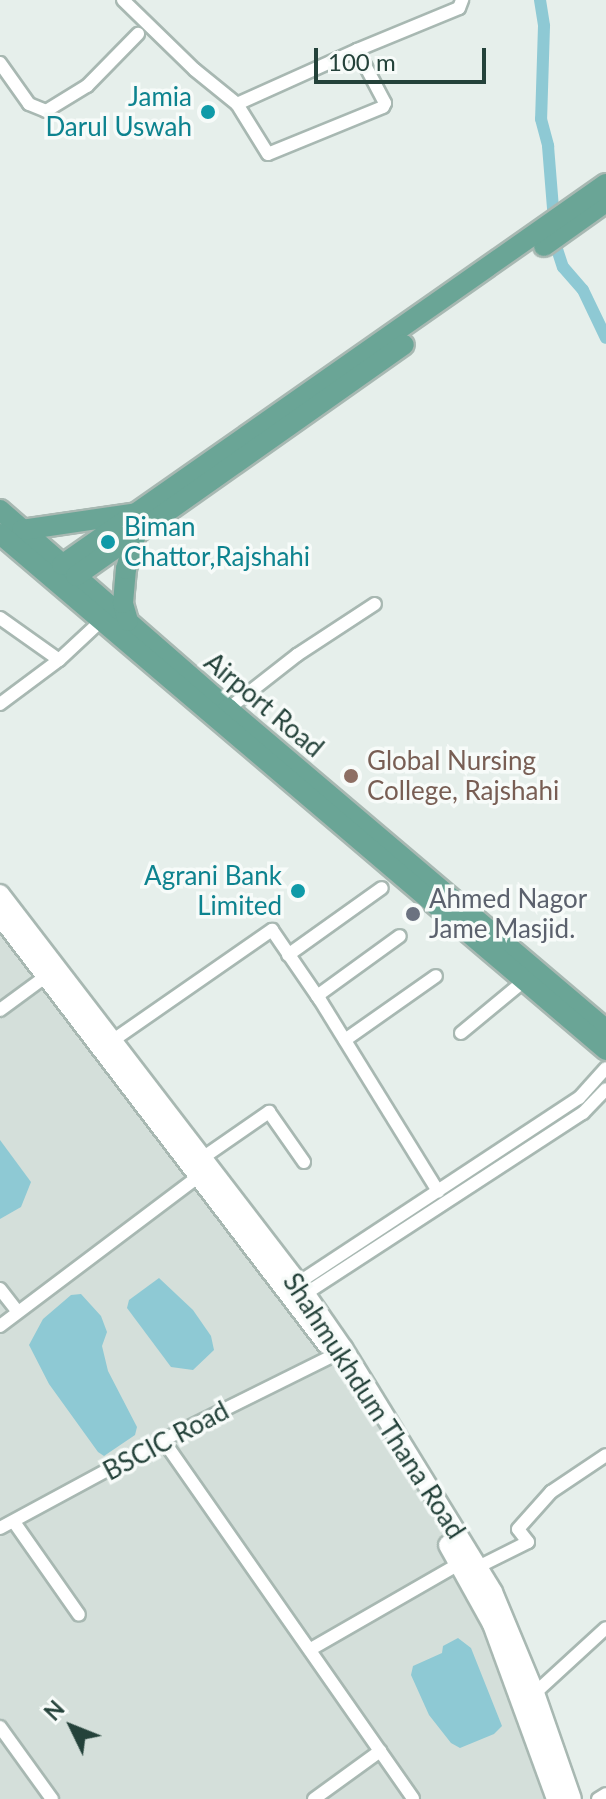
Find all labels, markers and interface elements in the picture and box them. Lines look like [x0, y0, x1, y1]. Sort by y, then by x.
scale bar [318, 32, 490, 82]
text: 100 m [328, 47, 396, 76]
place label: Jamia Darul Uswah [45, 81, 192, 142]
marker: Jamia Darul Uswah [199, 103, 217, 121]
place label: Biman Chattor,Rajshahi [124, 511, 310, 572]
marker: Biman Chattor,Rajshahi [99, 533, 117, 551]
street label: Airport Road [198, 646, 330, 764]
place label: Global Nursing College, Rajshahi [367, 745, 559, 806]
marker: Global Nursing College, Rajshahi [342, 767, 360, 785]
place label: Agrani Bank Limited [144, 860, 282, 922]
marker: Agrani Bank Limited [289, 882, 307, 900]
place label: Ahmed Nagor Jame Masjid. [429, 883, 587, 944]
marker: Ahmed Nagor Jame Masjid. [404, 905, 422, 923]
street label: Shahmukhdum Thana Road [276, 1267, 472, 1545]
street label: BSCIC Road [98, 1395, 234, 1487]
north arrow [32, 1687, 112, 1767]
text: N [38, 1695, 70, 1726]

